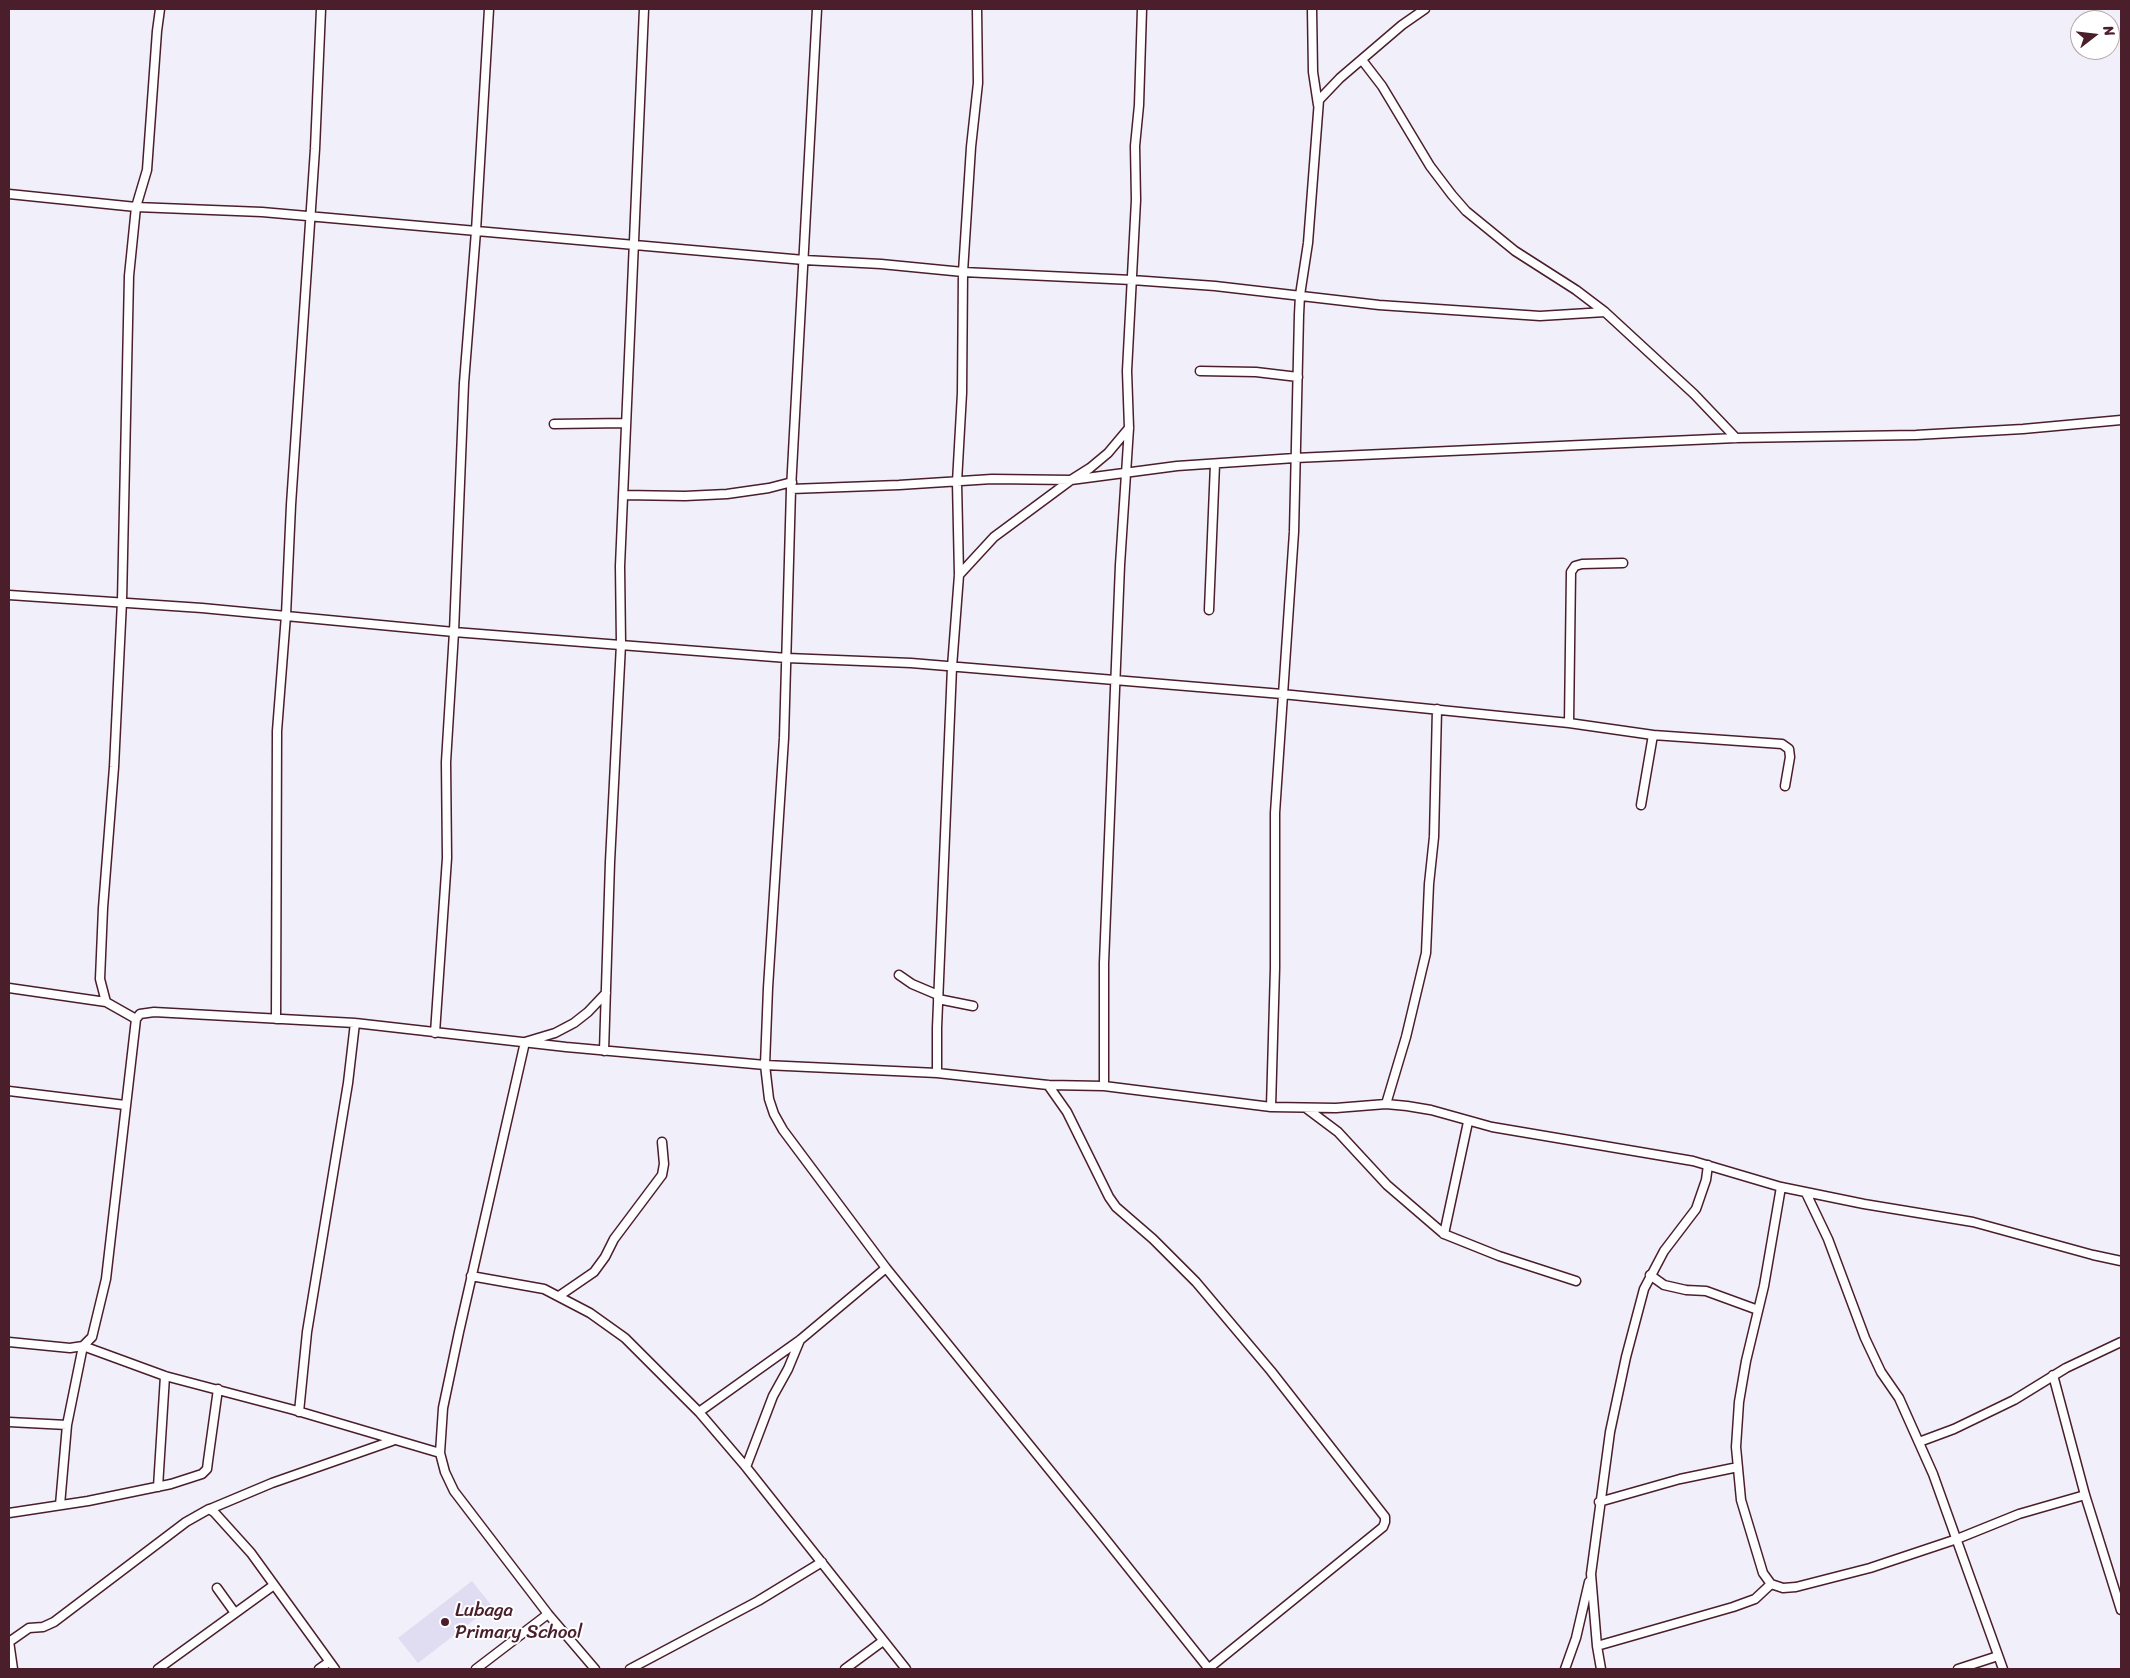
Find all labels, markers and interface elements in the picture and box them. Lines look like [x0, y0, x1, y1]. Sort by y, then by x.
north arrow [2070, 10, 2120, 60]
text: N [2096, 23, 2122, 39]
place label: Lubaga Primary School [455, 1600, 582, 1644]
marker: Lubaga Primary School [439, 1616, 451, 1628]

